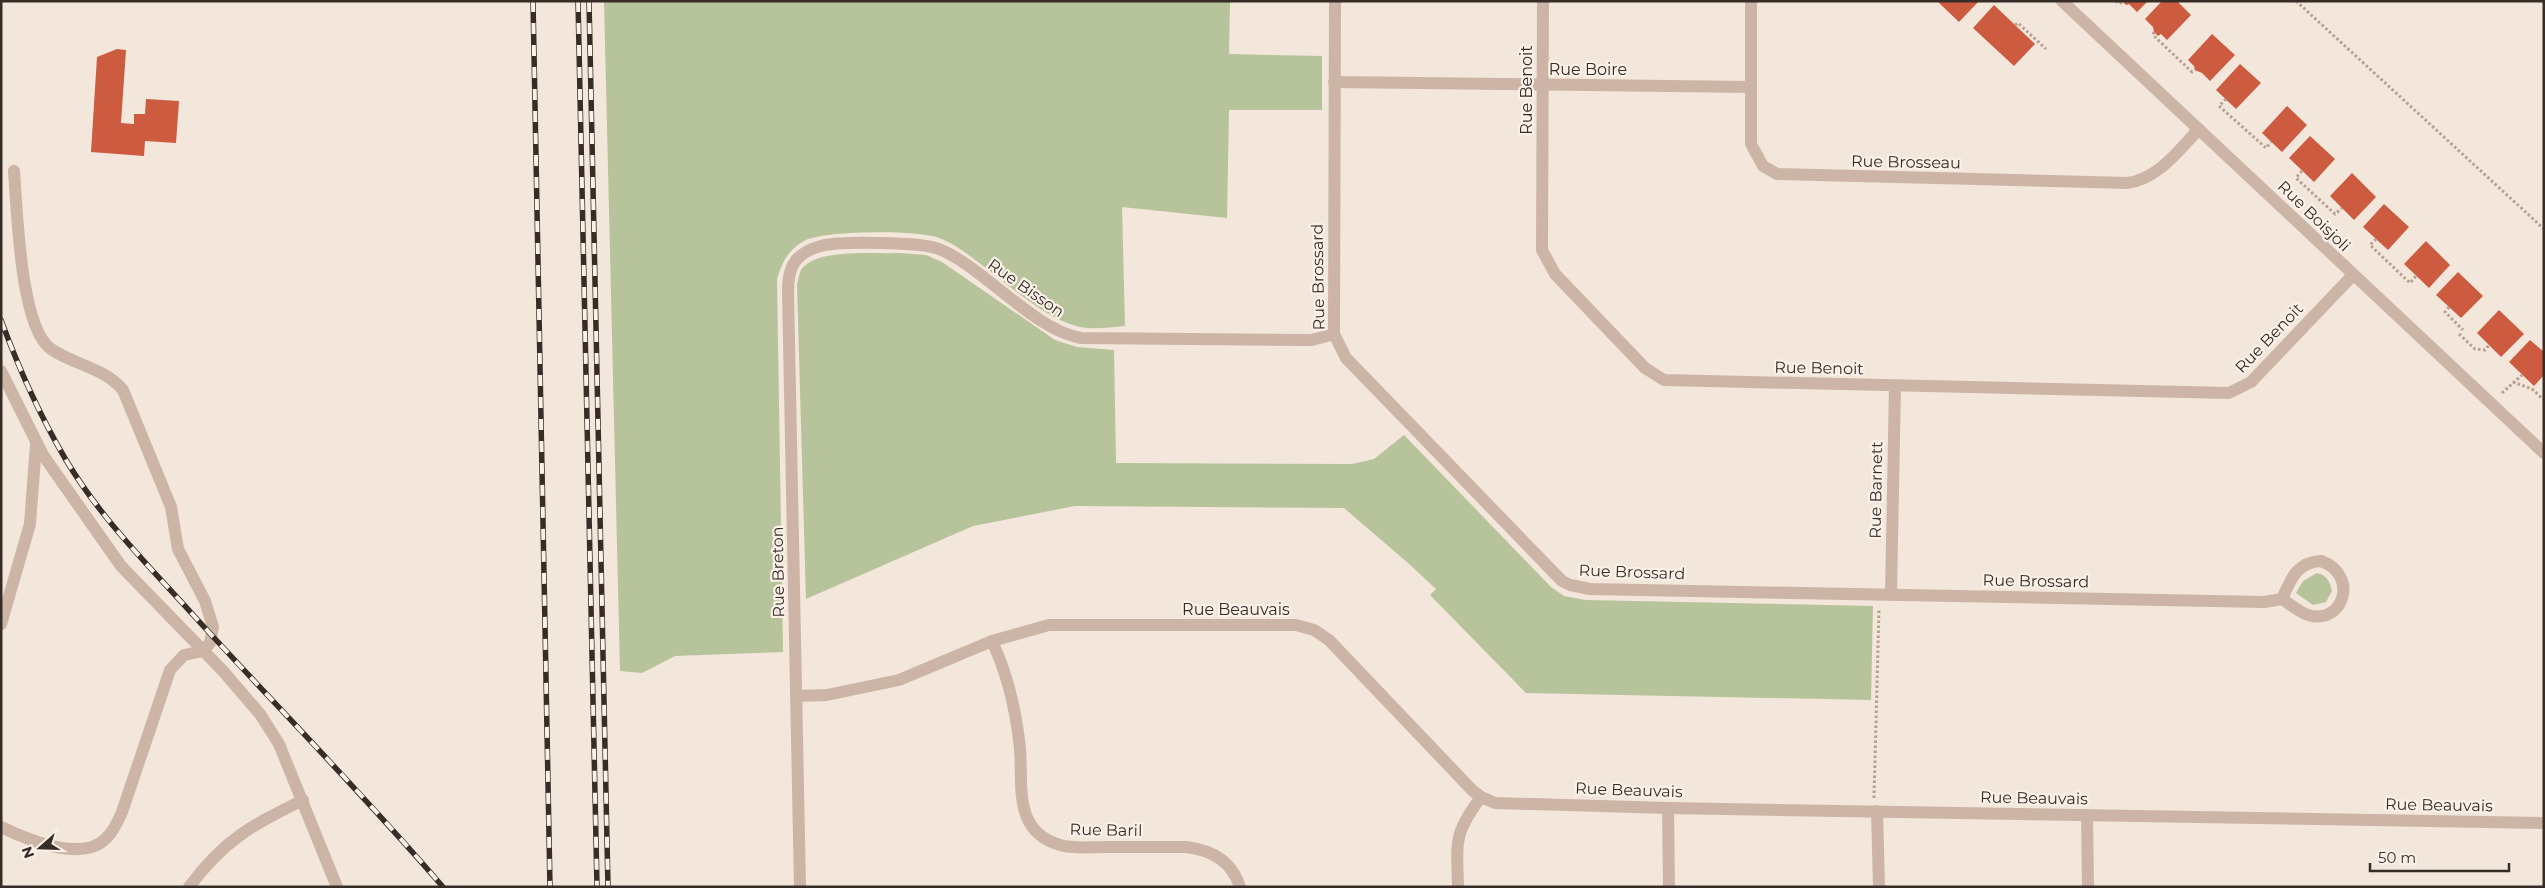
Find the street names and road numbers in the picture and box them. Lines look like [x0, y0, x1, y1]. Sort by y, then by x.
street label: Rue Benoit [1517, 45, 1536, 135]
street label: Rue Boire [1549, 60, 1627, 79]
street label: Rue Brosseau [1851, 152, 1961, 172]
street label: Rue Boisjoli [2274, 177, 2354, 255]
street label: Rue Brossard [1308, 224, 1328, 330]
street label: Rue Bisson [984, 255, 1068, 321]
street label: Rue Benoit [2231, 299, 2307, 377]
street label: Rue Benoit [1774, 358, 1864, 378]
street label: Rue Barnett [1866, 441, 1886, 539]
street label: Rue Breton [768, 526, 788, 618]
street label: Rue Brossard [1578, 561, 1686, 583]
street label: Rue Brossard [1983, 571, 2089, 591]
street label: Rue Beauvais [1182, 600, 1290, 619]
street label: Rue Beauvais [1575, 779, 1683, 801]
street label: Rue Beauvais [1980, 788, 2088, 808]
street label: Rue Beauvais [2385, 795, 2493, 815]
street label: Rue Baril [1070, 820, 1142, 840]

